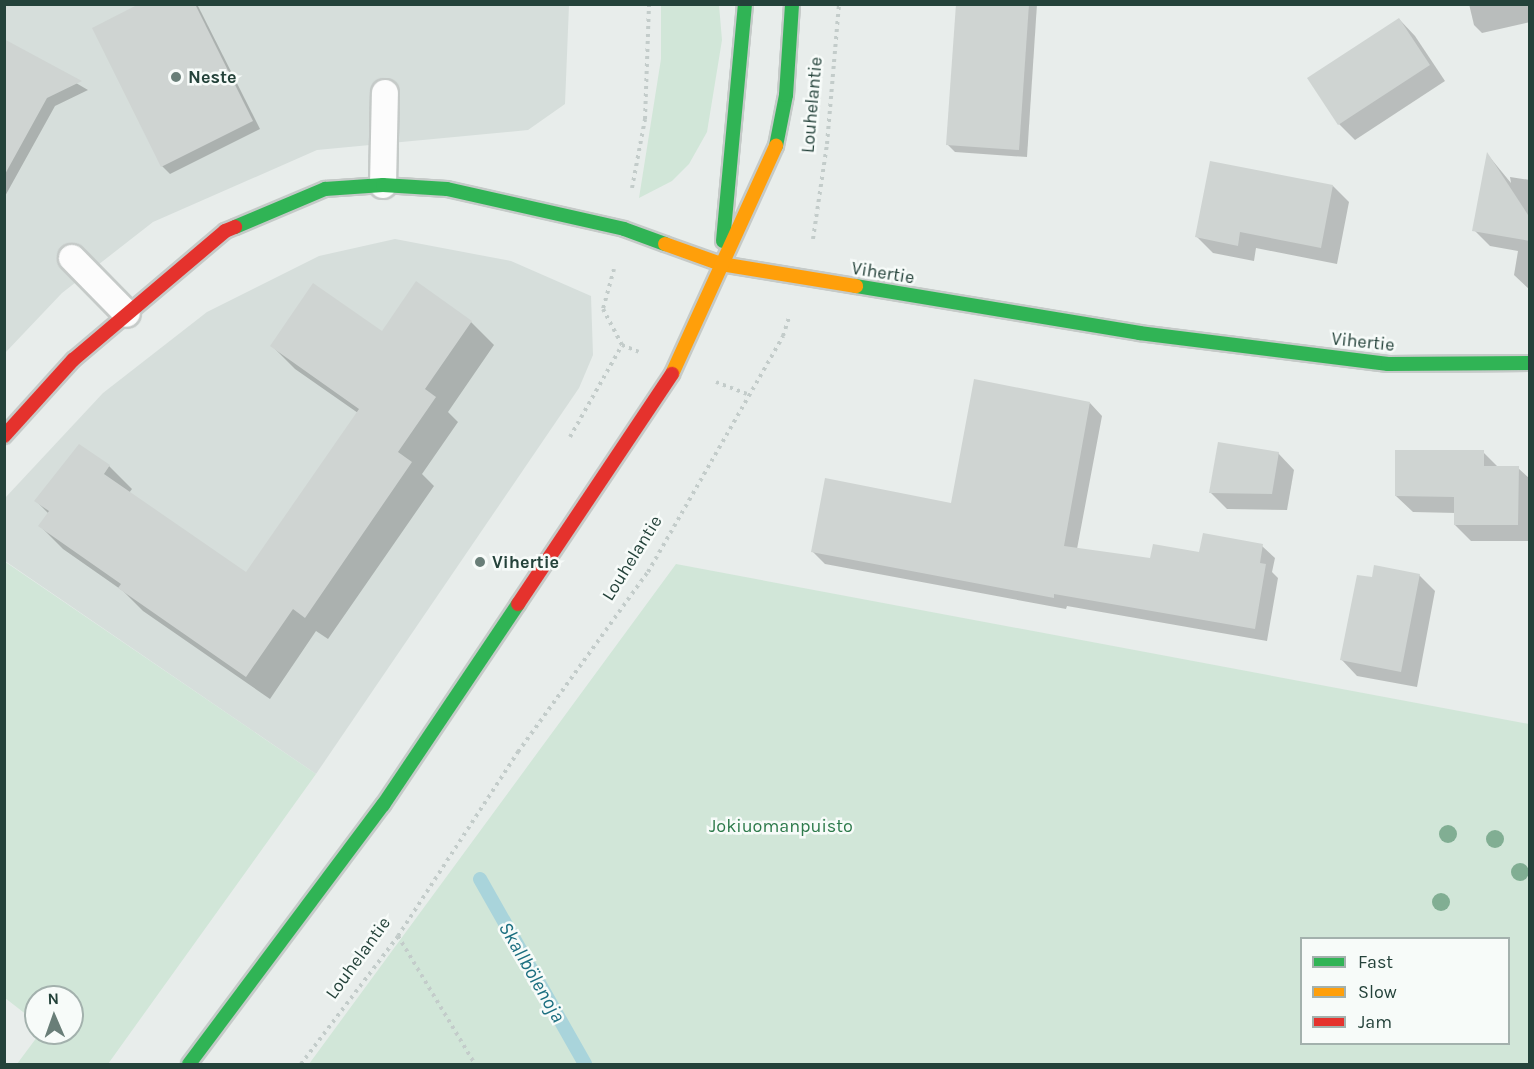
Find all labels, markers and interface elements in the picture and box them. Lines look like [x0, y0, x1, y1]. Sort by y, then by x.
street label: Louhelantie [797, 56, 827, 154]
place label: Neste [188, 66, 237, 88]
marker: Neste [169, 70, 183, 84]
street label: Vihertie [850, 257, 916, 289]
street label: Vihertie [1330, 328, 1396, 356]
street label: Louhelantie [597, 511, 667, 605]
place label: Vihertie [492, 551, 559, 573]
marker: Vihertie [473, 555, 487, 569]
park label: Jokiuomanpuisto [709, 815, 853, 837]
street label: Louhelantie [321, 913, 395, 1003]
water label: Skallbölenoja [494, 917, 570, 1027]
legend [1300, 937, 1510, 1045]
text: Fast [1358, 951, 1393, 973]
text: Slow [1358, 981, 1397, 1003]
north arrow [24, 985, 84, 1045]
text: N [47, 989, 59, 1008]
text: Jam [1358, 1011, 1392, 1033]

